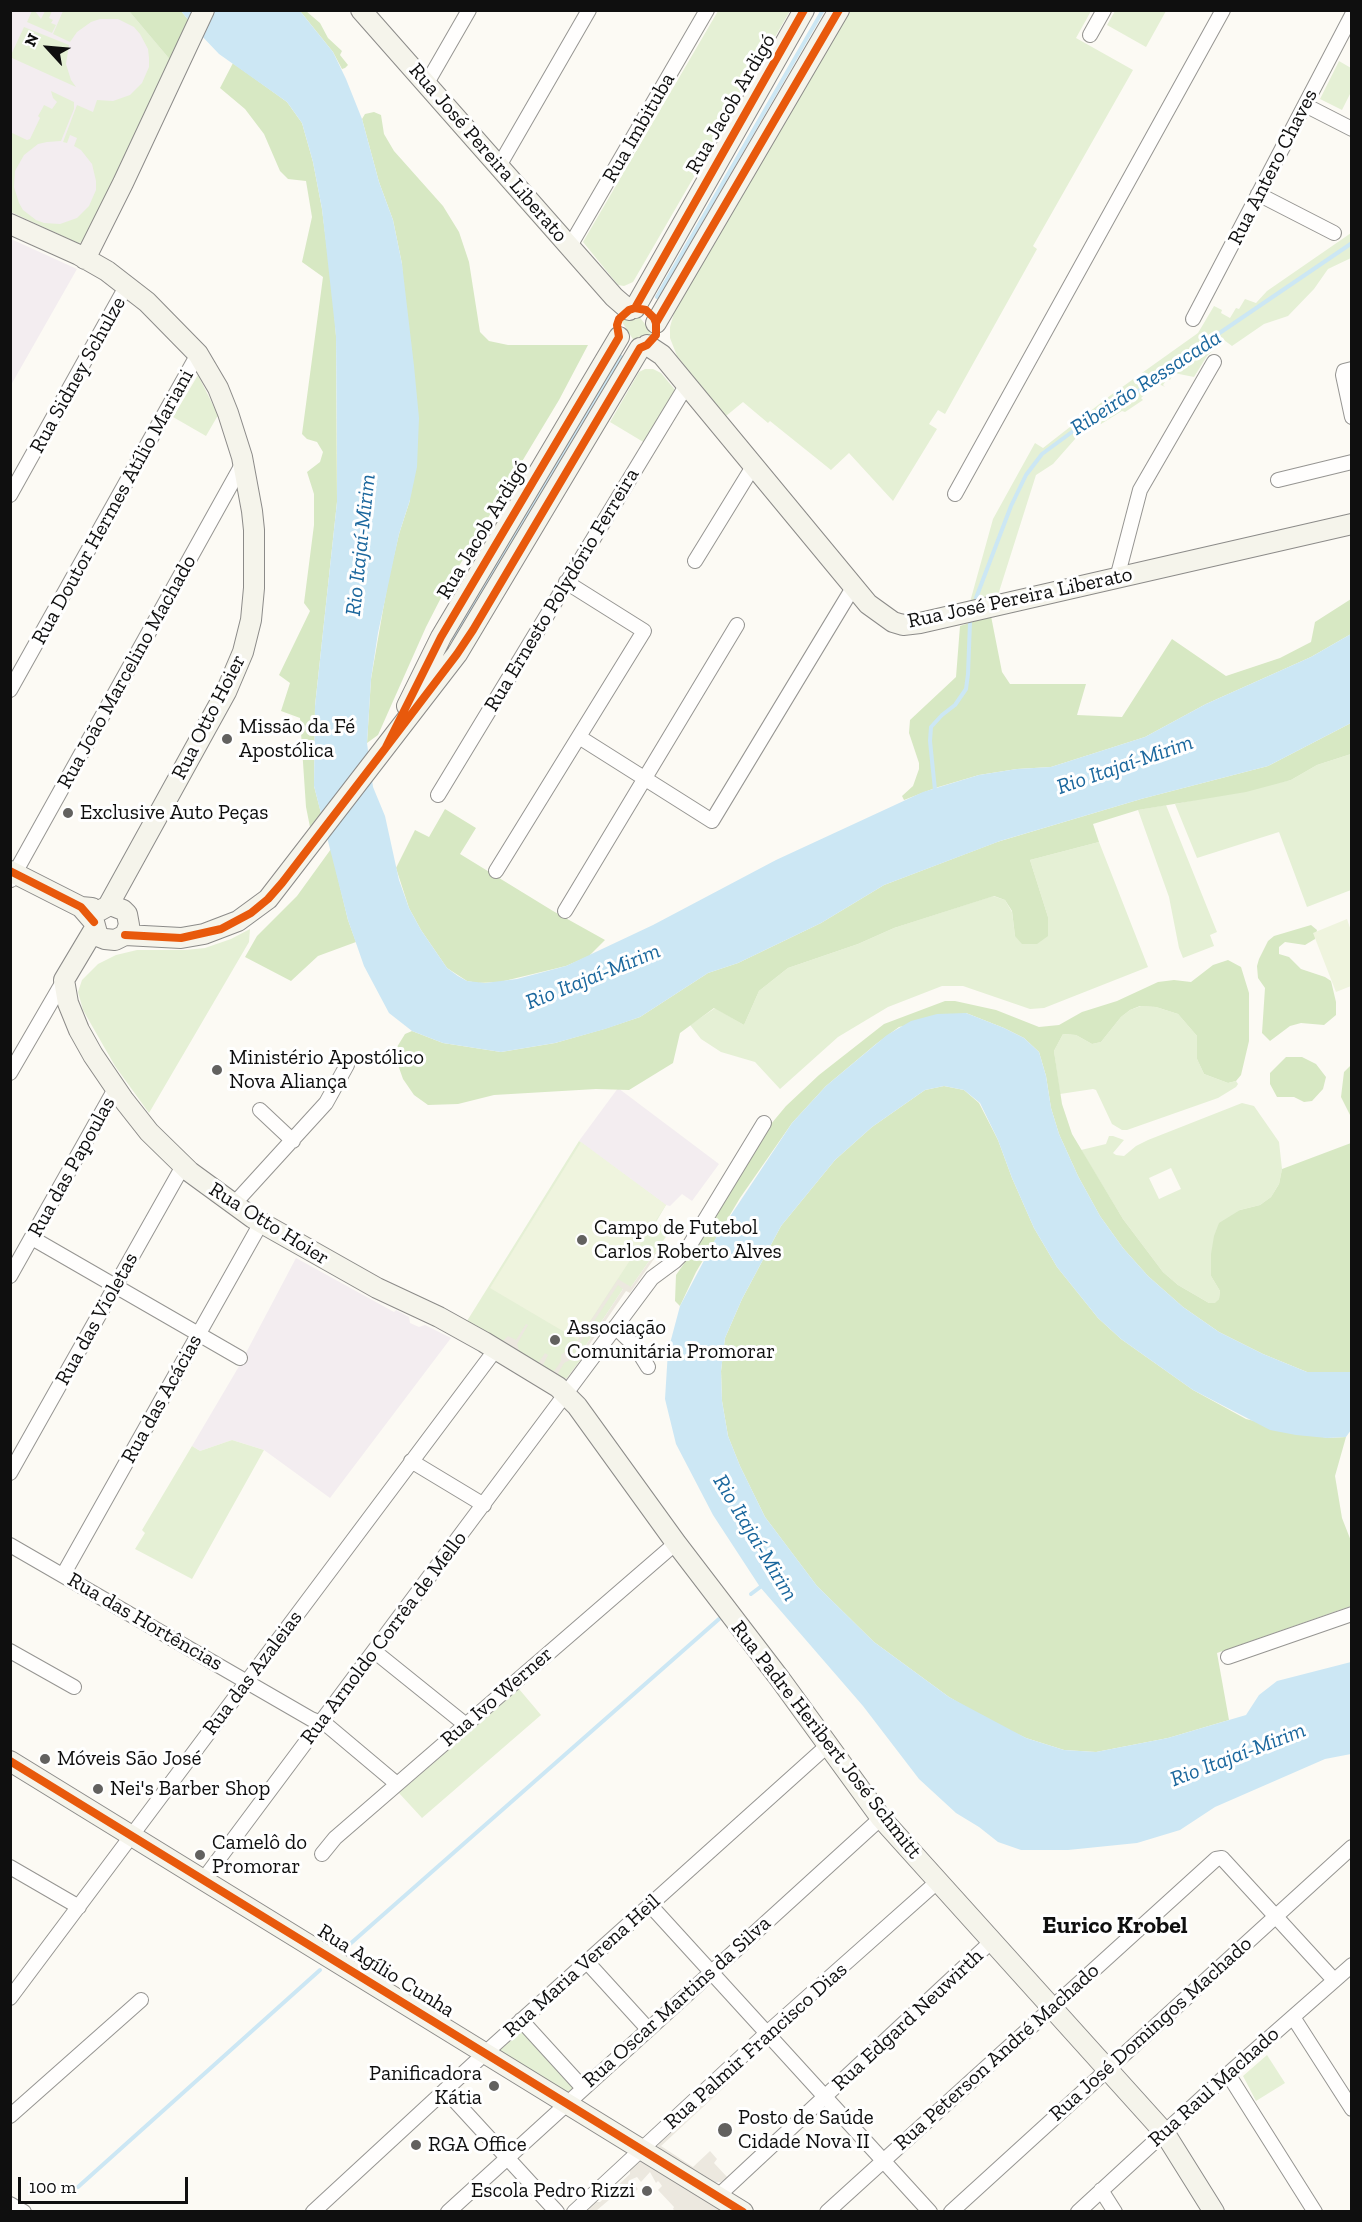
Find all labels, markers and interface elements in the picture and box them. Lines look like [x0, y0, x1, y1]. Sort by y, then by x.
north arrow [18, 18, 78, 78]
text: N [20, 30, 43, 50]
street label: Rua Jacob Ardigó [681, 30, 781, 178]
street label: Rua José Pereira Liberato [403, 58, 573, 248]
street label: Rua Imbituba [597, 69, 681, 187]
street label: Rua Antero Chaves [1223, 85, 1323, 249]
street label: Rua Sidney Schulze [25, 292, 131, 458]
water label: Ribeirão Ressacada [1066, 324, 1226, 442]
street label: Rua Doutor Hermes Atílio Mariani [27, 365, 199, 649]
street label: Rua Jacob Ardigó [432, 456, 534, 604]
street label: Rua Ernesto Polydório Ferreira [479, 464, 645, 716]
water label: Rio Itajaí-Mirim [340, 473, 382, 617]
street label: Rua João Marcelino Machado [52, 551, 202, 793]
street label: Rua José Pereira Liberato [905, 562, 1135, 634]
street label: Rua Otto Hoier [167, 650, 251, 784]
place label: Missão da Fé Apostólica [239, 714, 355, 764]
water label: Rio Itajaí-Mirim [1053, 729, 1197, 801]
marker: Missão da Fé Apostólica [220, 732, 234, 746]
place label: Exclusive Auto Peças [80, 800, 268, 826]
marker: Exclusive Auto Peças [61, 806, 75, 820]
water label: Rio Itajaí-Mirim [522, 938, 664, 1016]
place label: Ministério Apostólico Nova Aliança [229, 1045, 424, 1095]
marker: Ministério Apostólico Nova Aliança [210, 1063, 224, 1077]
street label: Rua das Papoulas [23, 1093, 121, 1241]
street label: Rua Otto Hoier [204, 1177, 334, 1271]
place label: Campo de Futebol Carlos Roberto Alves [594, 1215, 782, 1265]
marker: Campo de Futebol Carlos Roberto Alves [575, 1233, 589, 1247]
street label: Rua das Violetas [50, 1248, 144, 1390]
place label: Associação Comunitária Promorar [567, 1315, 775, 1365]
street label: Rua das Acácias [116, 1330, 208, 1468]
marker: Associação Comunitária Promorar [548, 1333, 562, 1347]
water label: Rio Itajaí-Mirim [707, 1470, 803, 1606]
street label: Rua Arnoldo Corrêa de Mello [296, 1526, 472, 1750]
street label: Rua das Hortências [63, 1567, 227, 1677]
street label: Rua das Azaleias [198, 1606, 308, 1740]
street label: Rua Padre Heribert José Schmitt [725, 1616, 927, 1864]
street label: Rua Ivo Werner [436, 1642, 558, 1752]
water label: Rio Itajaí-Mirim [1167, 1717, 1309, 1793]
place label: Móveis São José [57, 1746, 201, 1772]
marker: Móveis São José [38, 1752, 52, 1766]
place label: Nei's Barber Shop [110, 1776, 270, 1802]
marker: Nei's Barber Shop [91, 1782, 105, 1796]
place label: Camelô do Promorar [212, 1830, 307, 1880]
marker: Camelô do Promorar [193, 1848, 207, 1862]
street label: Rua Maria Verena Heil [498, 1889, 666, 2043]
street label: Rua Oscar Martins da Silva [578, 1911, 776, 2093]
district label: Eurico Krobel [1042, 1912, 1188, 1940]
street label: Rua Agílio Cunha [313, 1919, 459, 2023]
street label: Rua José Domingos Machado [1045, 1931, 1257, 2127]
street label: Rua Edgard Neuwirth [827, 1944, 989, 2096]
street label: Rua Palmir Francisco Dias [659, 1957, 853, 2135]
street label: Rua Peterson André Machado [889, 1958, 1105, 2156]
street label: Rua Raul Machado [1143, 2022, 1285, 2152]
place label: Panificadora Kátia [369, 2061, 482, 2111]
marker: Panificadora Kátia [487, 2079, 501, 2093]
place label: Posto de Saúde Cidade Nova II [738, 2105, 874, 2155]
marker: Posto de Saúde Cidade Nova II [716, 2121, 734, 2139]
place label: RGA Office [428, 2132, 527, 2158]
marker: RGA Office [409, 2138, 423, 2152]
scale bar [21, 2165, 190, 2203]
text: 100 m [29, 2176, 76, 2198]
place label: Escola Pedro Rizzi [471, 2178, 635, 2204]
marker: Escola Pedro Rizzi [640, 2184, 654, 2198]

